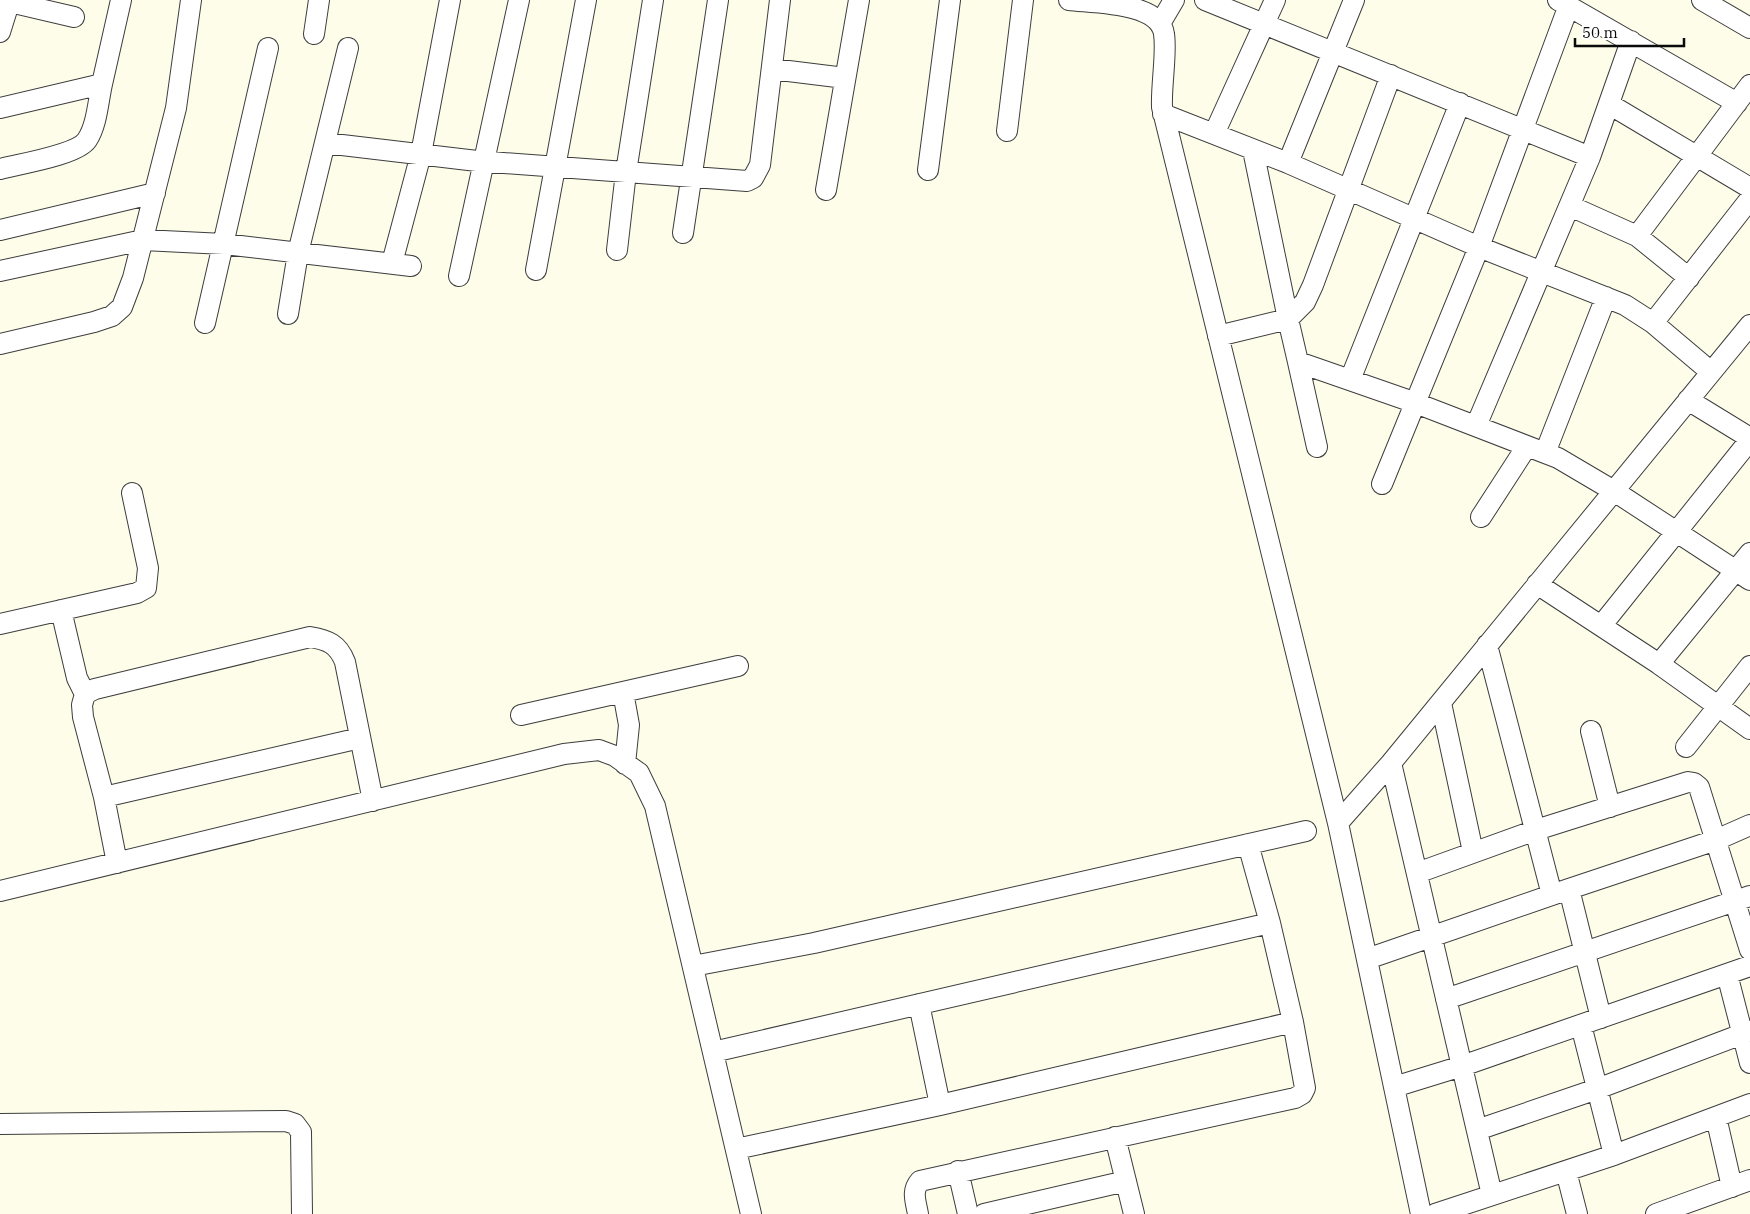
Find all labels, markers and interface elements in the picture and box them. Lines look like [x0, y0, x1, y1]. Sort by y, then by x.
scale bar [1575, 15, 1684, 47]
text: 50 m [1582, 23, 1618, 42]

